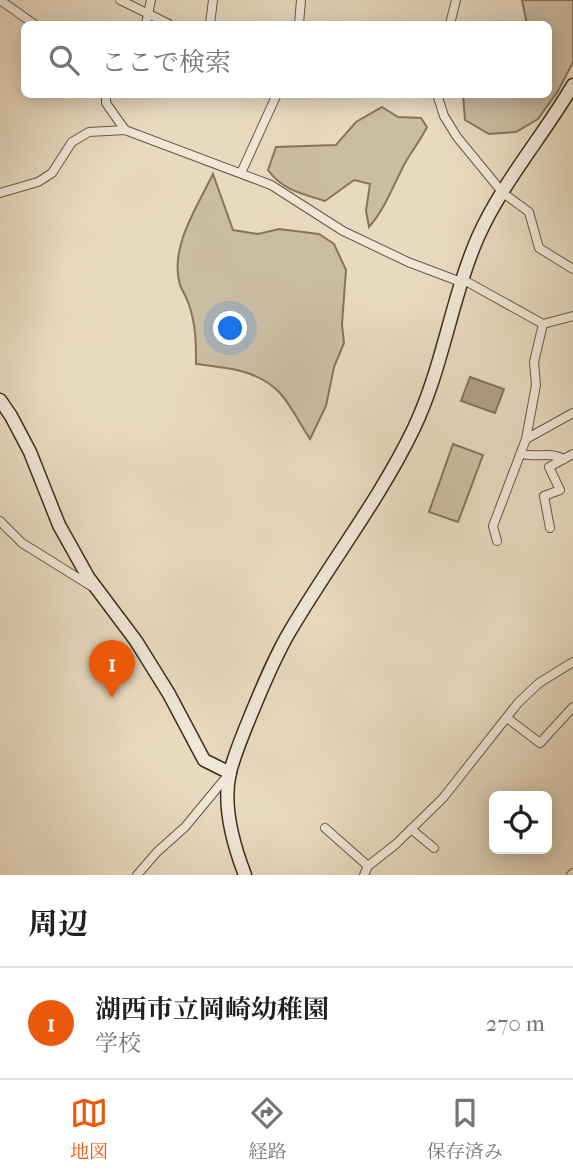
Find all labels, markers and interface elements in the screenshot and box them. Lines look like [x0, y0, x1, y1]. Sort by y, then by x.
search box [21, 21, 552, 98]
icon: search [45, 41, 83, 79]
text: ここで検索 [101, 47, 231, 78]
your location [213, 311, 247, 345]
pin: 1 [89, 640, 135, 698]
map controls [489, 791, 552, 854]
button: locate [489, 791, 552, 854]
text: 周辺 [28, 907, 88, 942]
text: 湖西市立岡崎幼稚園 [95, 994, 329, 1025]
text: 1 [47, 1010, 55, 1037]
text: 270 m [485, 1010, 545, 1037]
text: 学校 [95, 1030, 141, 1057]
tab: 地図 [70, 1094, 108, 1163]
tab: 経路 [248, 1094, 287, 1163]
tab: 保存済み [427, 1094, 503, 1163]

